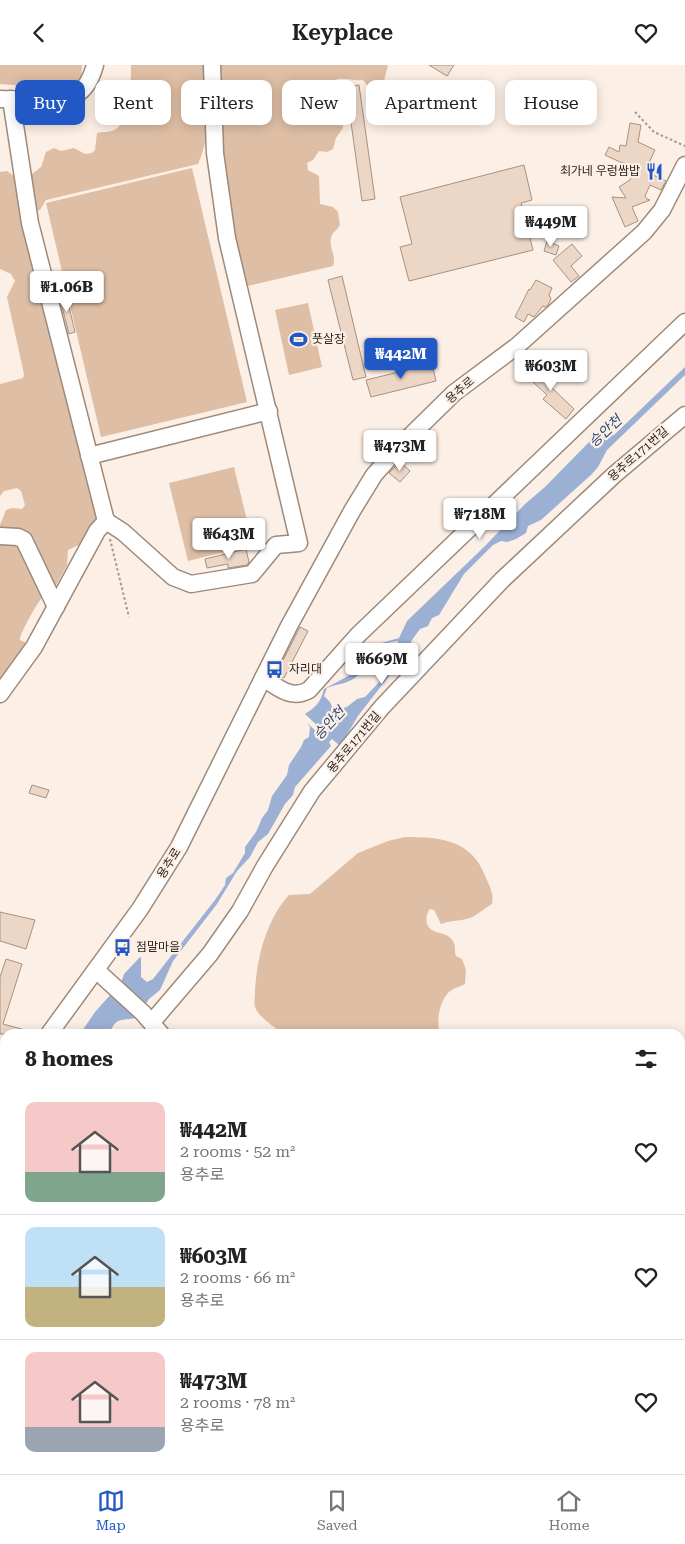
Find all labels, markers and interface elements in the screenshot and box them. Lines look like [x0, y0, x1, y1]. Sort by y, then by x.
icon: back [25, 19, 53, 47]
icon: heart [632, 19, 660, 47]
text: Keyplace [292, 20, 393, 45]
chip: Buy [15, 80, 85, 125]
chip: Rent [95, 80, 171, 125]
chip: Filters [181, 80, 272, 125]
chip: New [282, 80, 356, 125]
chip: Apartment [366, 80, 495, 125]
chip: House [505, 80, 597, 125]
restaurant icon: 최가네 우렁쌈밥 [644, 161, 664, 181]
place label: 최가네 우렁쌈밥 [560, 164, 640, 178]
pin: ₩449M [516, 205, 586, 248]
text: ₩449M [525, 212, 577, 231]
pin: ₩1.06B [26, 271, 108, 313]
text: ₩1.06B [41, 277, 93, 296]
sports icon: 풋살장 [288, 329, 308, 349]
place label: 풋살장 [312, 332, 345, 346]
pin: ₩442M [366, 337, 436, 380]
text: ₩442M [375, 344, 427, 363]
pin: ₩603M [516, 349, 586, 392]
text: ₩603M [525, 356, 577, 375]
street label: 용추로 [443, 374, 477, 406]
water label: 승안천 [585, 411, 625, 450]
street label: 용추로171번길 [605, 424, 671, 484]
pin: ₩473M [365, 429, 435, 472]
text: ₩473M [374, 436, 426, 455]
pin: ₩718M [445, 497, 515, 540]
text: ₩718M [454, 504, 506, 523]
pin: ₩643M [194, 517, 264, 560]
text: ₩643M [203, 524, 255, 543]
pin: ₩669M [347, 643, 417, 685]
text: ₩669M [356, 649, 408, 668]
bus stop icon: 자리대 [265, 659, 285, 679]
place label: 자리대 [289, 662, 322, 676]
water label: 승안천 [310, 703, 349, 743]
street label: 용추로171번길 [324, 709, 384, 775]
street label: 용추로 [154, 845, 184, 881]
bus stop icon: 점말마을 [112, 937, 132, 957]
place label: 점말마을 [136, 940, 180, 954]
icon: filters [632, 1045, 660, 1073]
text: 8 homes [25, 1047, 113, 1071]
text: ₩442M [180, 1118, 247, 1142]
icon: home [65, 1122, 125, 1182]
icon: heart [632, 1138, 660, 1166]
text: 2 rooms · 52 m² [180, 1142, 295, 1161]
text: 용추로 [180, 1165, 224, 1184]
text: ₩603M [180, 1244, 247, 1268]
icon: home [65, 1247, 125, 1307]
icon: heart [632, 1263, 660, 1291]
text: 2 rooms · 66 m² [180, 1268, 295, 1287]
text: 용추로 [180, 1291, 224, 1310]
text: ₩473M [180, 1369, 247, 1393]
icon: home [65, 1372, 125, 1432]
icon: heart [632, 1388, 660, 1416]
text: 2 rooms · 78 m² [180, 1393, 295, 1412]
text: 용추로 [180, 1416, 224, 1435]
tab: Map [96, 1487, 126, 1533]
tab: Saved [317, 1487, 357, 1533]
tab: Home [549, 1487, 589, 1533]

